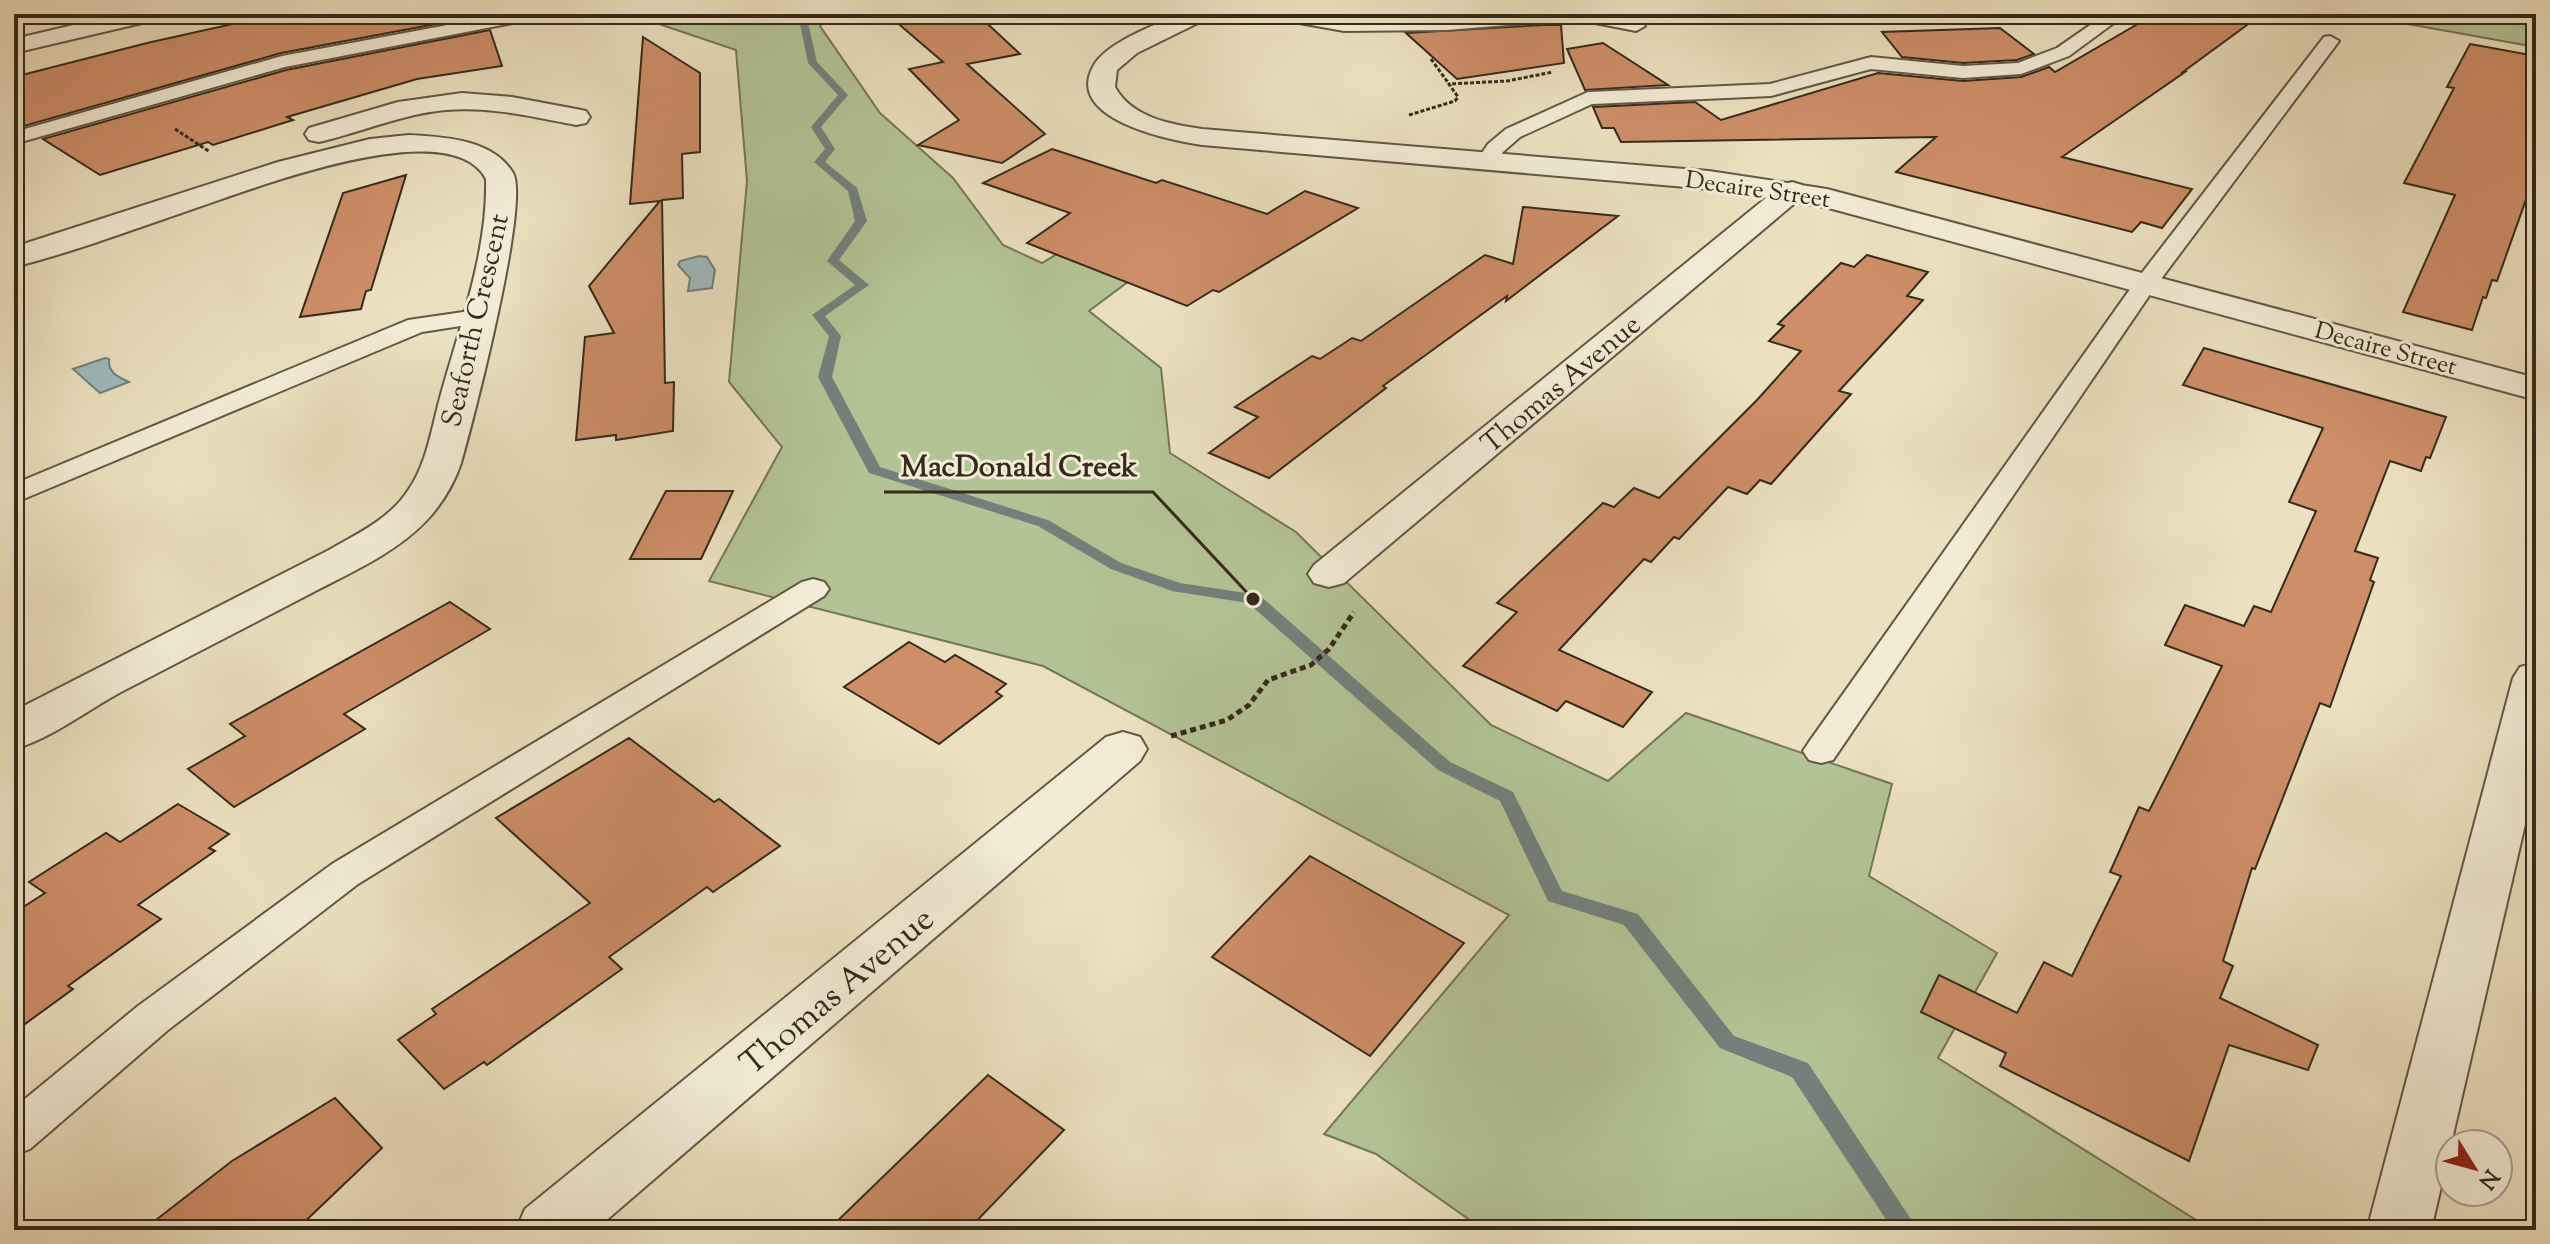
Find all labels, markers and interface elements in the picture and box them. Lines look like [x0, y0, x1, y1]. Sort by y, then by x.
street label: Decaire Street [1683, 164, 1832, 218]
street label: Seaforth Crescent [433, 210, 521, 431]
street label: Thomas Avenue [1473, 306, 1651, 464]
street label: Decaire Street [2311, 315, 2460, 385]
callout: MacDonald Creek [884, 438, 1153, 492]
text: MacDonald Creek [901, 447, 1138, 490]
street label: Thomas Avenue [731, 897, 946, 1089]
north arrow [2434, 1128, 2514, 1208]
text: N [2469, 1162, 2506, 1195]

